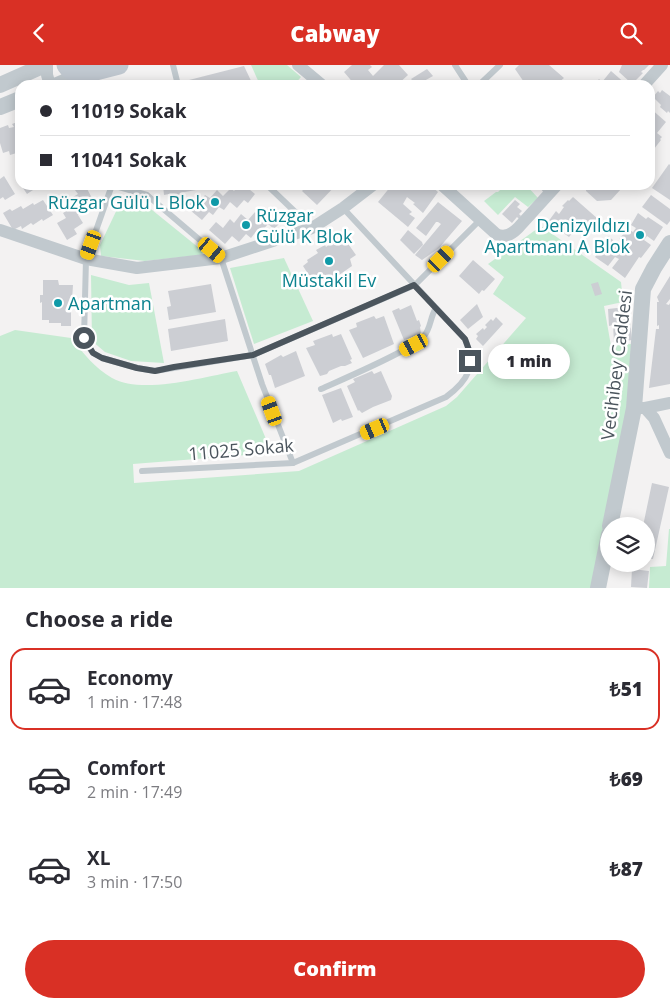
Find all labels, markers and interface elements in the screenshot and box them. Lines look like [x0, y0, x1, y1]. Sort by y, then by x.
text: Cabway [290, 18, 380, 48]
icon: back [25, 19, 53, 47]
icon: search [617, 19, 645, 47]
text: 11019 Sokak [70, 98, 187, 124]
text: 11041 Sokak [70, 147, 187, 173]
place label: Rüzgar Gülü L Blok [48, 190, 206, 214]
marker: Rüzgar Gülü L Blok [209, 196, 221, 208]
place label: Rüzgar Gülü K Blok [256, 203, 353, 248]
place label: Denizyıldızı Apartmanı A Blok [484, 213, 631, 258]
marker: Rüzgar Gülü K Blok [240, 219, 252, 231]
car [78, 228, 103, 262]
marker: Denizyıldızı Apartmanı A Blok [634, 229, 646, 241]
car [195, 235, 228, 265]
car [425, 243, 456, 275]
marker: Müstakil Ev [323, 255, 335, 267]
place label: Müstakil Ev [282, 268, 376, 292]
street label: Vecihibey Caddesi [595, 289, 637, 441]
place label: Apartman [68, 291, 152, 315]
marker: Apartman [52, 297, 64, 309]
route start [73, 327, 95, 349]
car [397, 331, 430, 359]
callout: 1 min [488, 343, 570, 379]
route end [459, 350, 481, 372]
text: 1 min [506, 350, 552, 372]
car [259, 394, 284, 428]
car [358, 416, 391, 442]
street label: 11025 Sokak [187, 432, 295, 466]
map controls [600, 517, 655, 572]
button: layers [600, 517, 655, 572]
text: Choose a ride [25, 603, 173, 633]
text: Economy [87, 665, 173, 691]
icon: car [27, 667, 72, 712]
text: ₺51 [610, 676, 643, 702]
text: 1 min · 17:48 [87, 691, 182, 713]
text: Comfort [87, 755, 166, 781]
icon: car [27, 757, 72, 802]
text: ₺69 [610, 766, 643, 792]
text: 2 min · 17:49 [87, 781, 182, 803]
text: XL [87, 845, 110, 871]
icon: car [27, 847, 72, 892]
text: ₺87 [610, 856, 643, 882]
text: 3 min · 17:50 [87, 871, 182, 893]
button: Confirm [25, 940, 645, 998]

